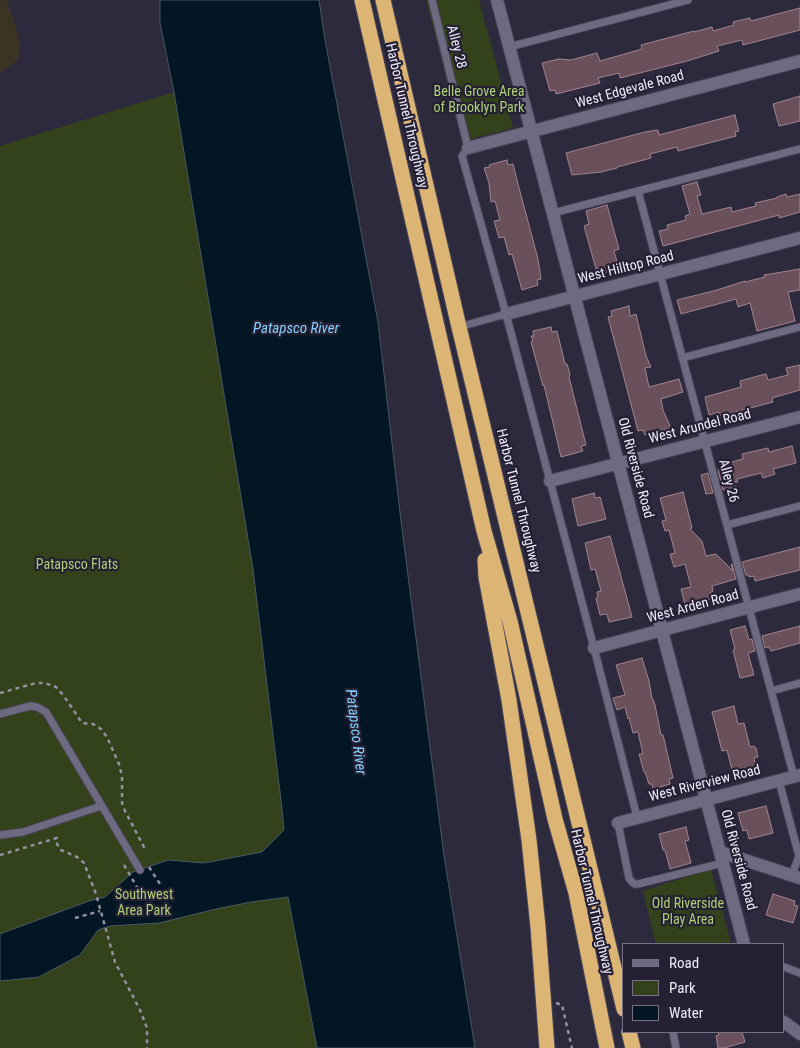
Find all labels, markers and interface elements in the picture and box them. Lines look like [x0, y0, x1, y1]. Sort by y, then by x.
street label: Alley 28 [443, 24, 469, 70]
street label: Harbor Tunnel Throughway [381, 42, 431, 190]
street label: West Edgevale Road [574, 67, 686, 113]
park label: Belle Grove Area of Brooklyn Park [434, 84, 524, 116]
street label: West Hilltop Road [576, 248, 676, 288]
water label: Patapsco River [253, 320, 339, 338]
street label: West Arundel Road [647, 406, 753, 448]
street label: Old Riverside Road [613, 416, 657, 520]
street label: Harbor Tunnel Throughway [492, 427, 544, 575]
street label: Alley 26 [714, 458, 742, 504]
park label: Patapsco Flats [36, 557, 118, 573]
street label: West Arden Road [645, 587, 741, 627]
water label: Patapsco River [341, 688, 369, 776]
street label: West Riverview Road [647, 762, 763, 806]
street label: Old Riverside Road [716, 808, 760, 912]
street label: Harbor Tunnel Throughway [566, 828, 616, 976]
park label: Southwest Area Park [115, 887, 173, 920]
park label: Old Riverside Play Area [652, 896, 724, 929]
legend [622, 943, 785, 1033]
text: Road [669, 954, 699, 972]
text: Park [669, 979, 696, 997]
text: Water [669, 1004, 703, 1022]

